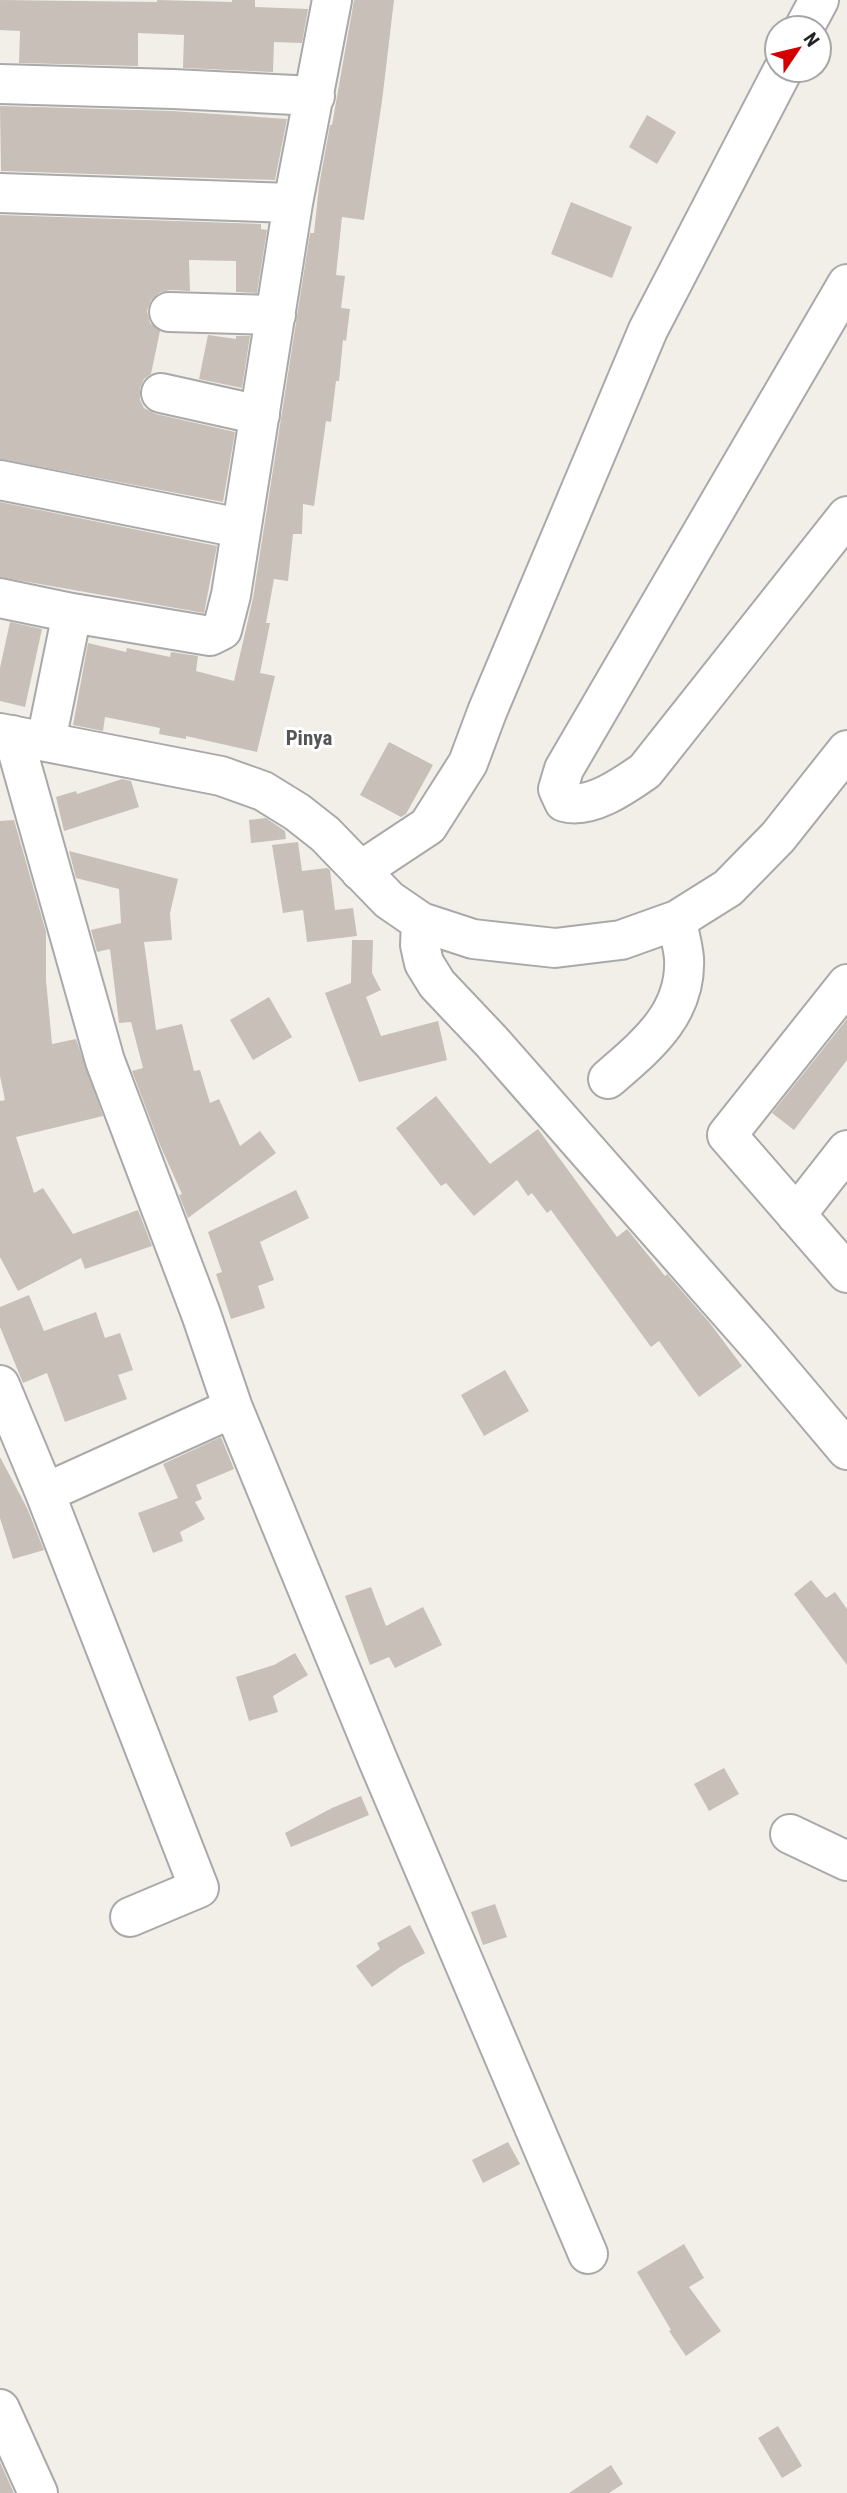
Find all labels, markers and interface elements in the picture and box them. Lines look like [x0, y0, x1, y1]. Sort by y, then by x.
north arrow [763, 14, 833, 84]
text: N [799, 28, 824, 51]
district label: Pinya [286, 726, 332, 750]

